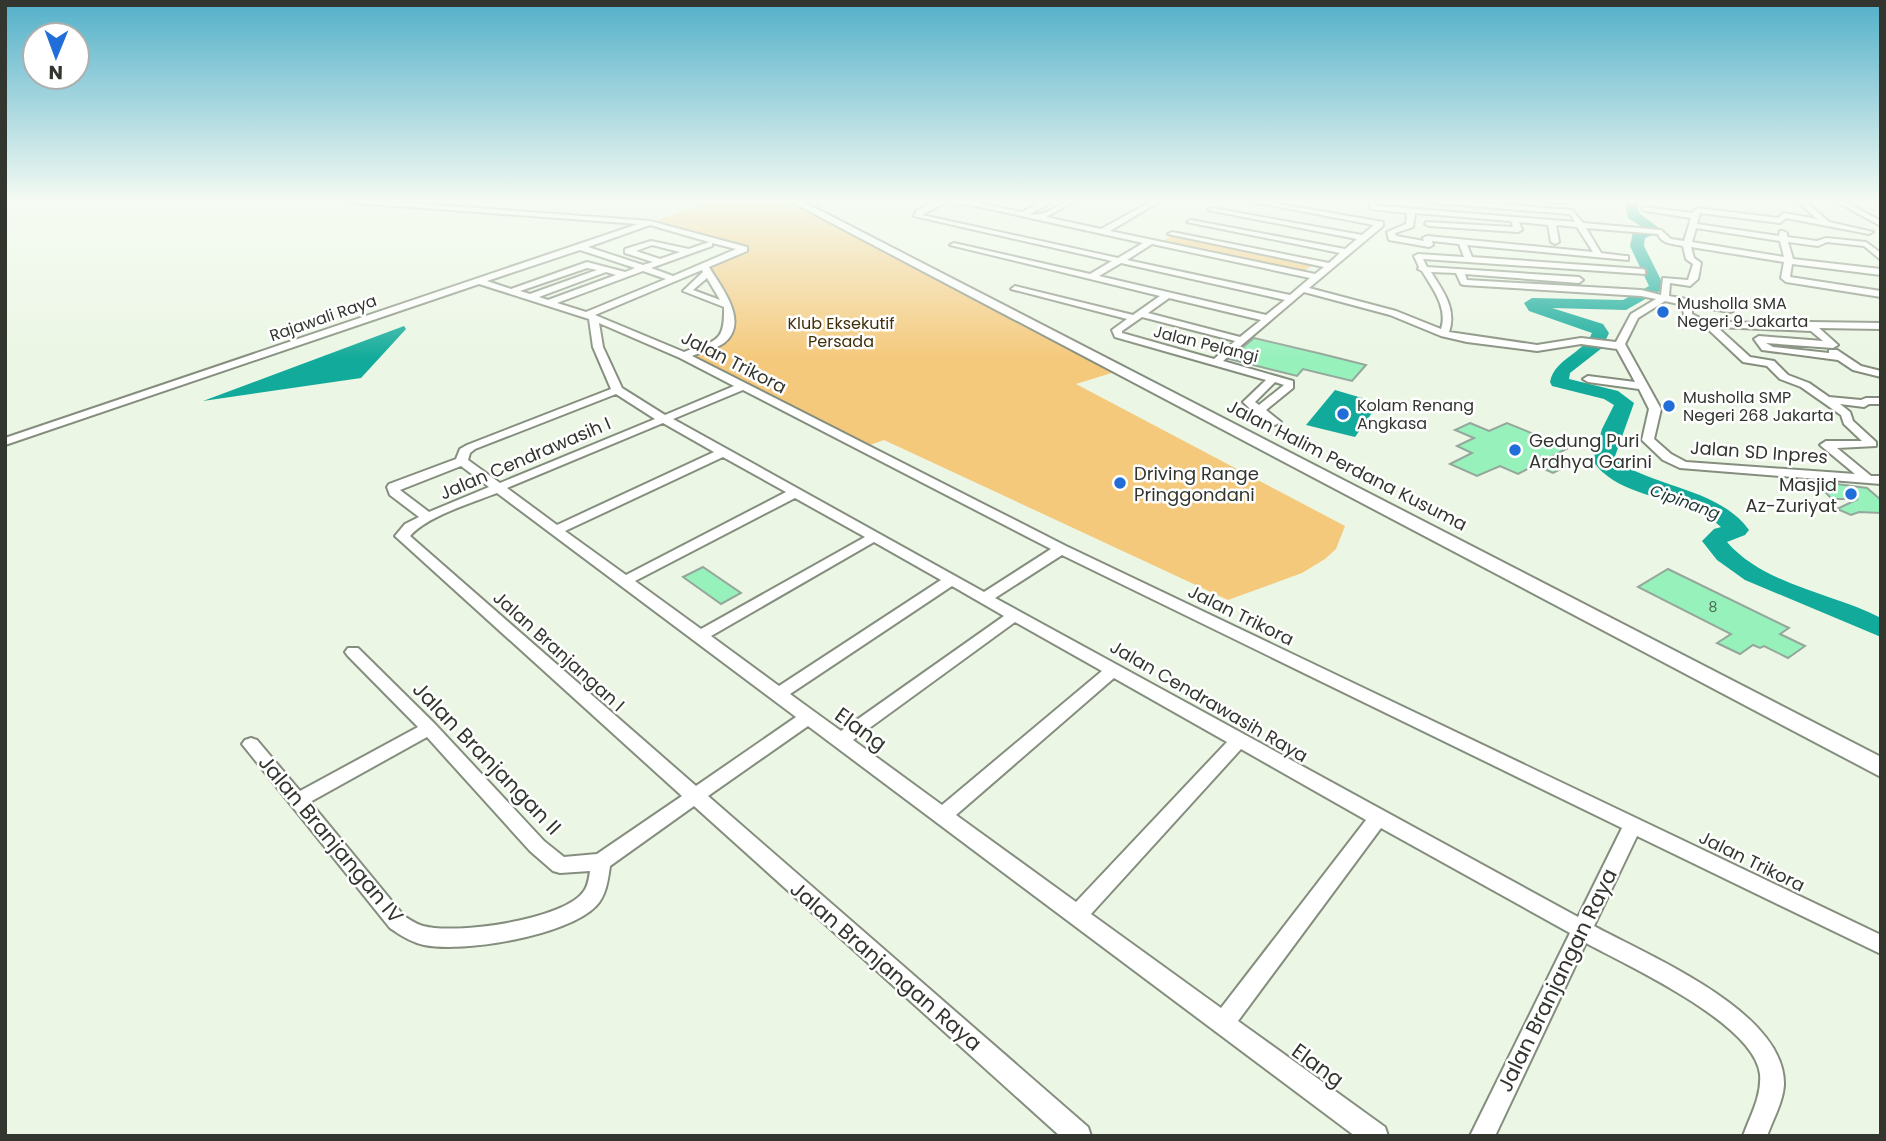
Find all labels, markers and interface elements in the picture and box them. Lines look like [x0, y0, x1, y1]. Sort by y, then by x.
north arrow [21, 21, 91, 91]
text: N [48, 59, 63, 86]
street label: Rajawali Raya [266, 289, 380, 347]
place label: Musholla SMA Negeri 9 Jakarta [1677, 292, 1808, 333]
marker: Musholla SMA Negeri 9 Jakarta [1655, 304, 1671, 320]
park label: Klub Eksekutif Persada [787, 312, 895, 353]
street label: Jalan Pelangi [1151, 320, 1261, 368]
street label: Jalan Trikora [677, 325, 791, 399]
place label: Musholla SMP Negeri 268 Jakarta [1683, 386, 1834, 427]
street label: Jalan Halim Perdana Kusuma [1223, 393, 1471, 537]
place label: Kolam Renang Angkasa [1357, 394, 1474, 435]
marker: Musholla SMP Negeri 268 Jakarta [1661, 398, 1677, 414]
marker: Kolam Renang Angkasa [1335, 406, 1351, 422]
street label: Jalan Cendrawasih I [436, 411, 614, 505]
place label: Gedung Puri Ardhya Garini [1529, 428, 1652, 474]
street label: Jalan SD Inpres [1689, 435, 1829, 469]
marker: Gedung Puri Ardhya Garini [1507, 442, 1523, 458]
place label: Driving Range Pringgondani [1134, 461, 1259, 507]
place label: Masjid Az-Zuriyat [1746, 472, 1837, 518]
marker: Driving Range Pringgondani [1112, 475, 1128, 491]
water label: Cipinang [1647, 479, 1723, 525]
marker: Masjid Az-Zuriyat [1843, 486, 1859, 502]
street label: Jalan Trikora [1184, 579, 1298, 651]
street label: Jalan Branjangan I [488, 585, 630, 717]
house number: 8 [1709, 597, 1718, 617]
street label: Jalan Cendrawasih Raya [1105, 634, 1313, 768]
street label: Jalan Branjangan II [406, 675, 568, 841]
street label: Elang [829, 700, 893, 758]
street label: Jalan Branjangan IV [252, 749, 410, 929]
street label: Jalan Trikora [1695, 825, 1809, 897]
street label: Jalan Branjangan Raya [1490, 863, 1624, 1097]
street label: Jalan Branjangan Raya [784, 875, 988, 1057]
street label: Elang [1286, 1036, 1350, 1094]

